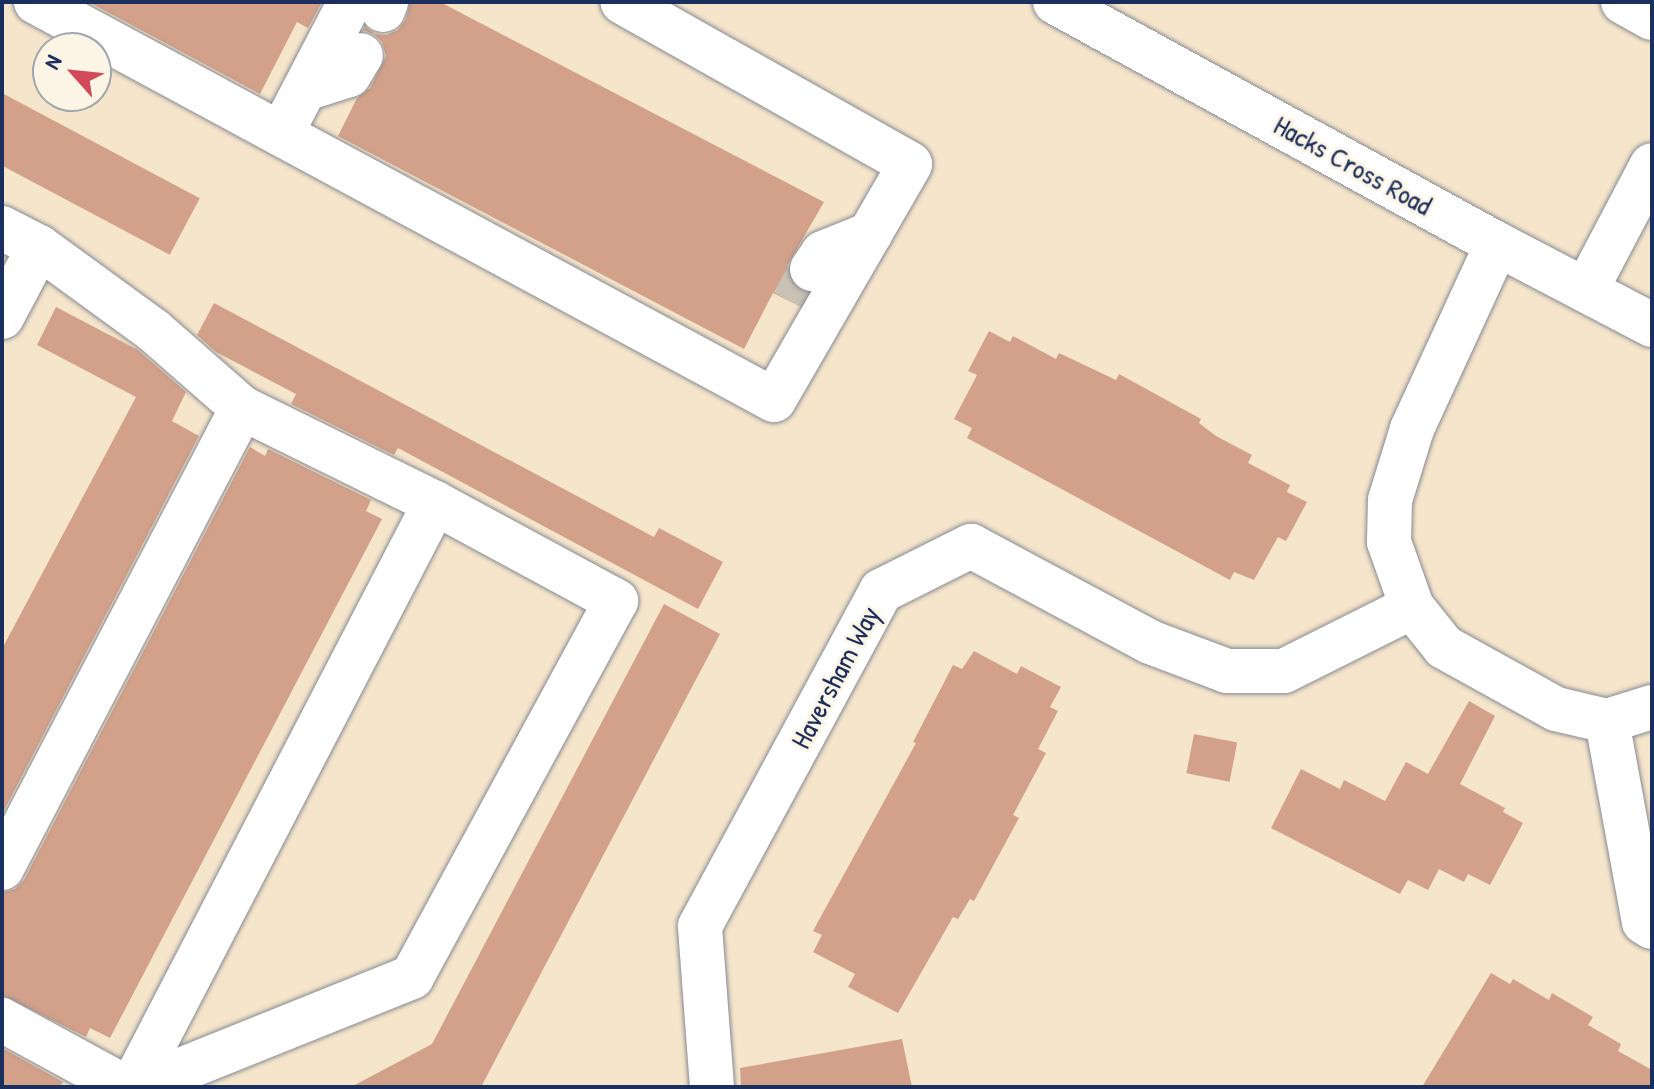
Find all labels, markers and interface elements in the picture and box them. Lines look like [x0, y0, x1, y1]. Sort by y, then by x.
north arrow [32, 32, 112, 112]
text: N [36, 50, 68, 74]
street label: Hacks Cross Road [1268, 108, 1438, 222]
street label: Haversham Way [783, 600, 887, 754]

